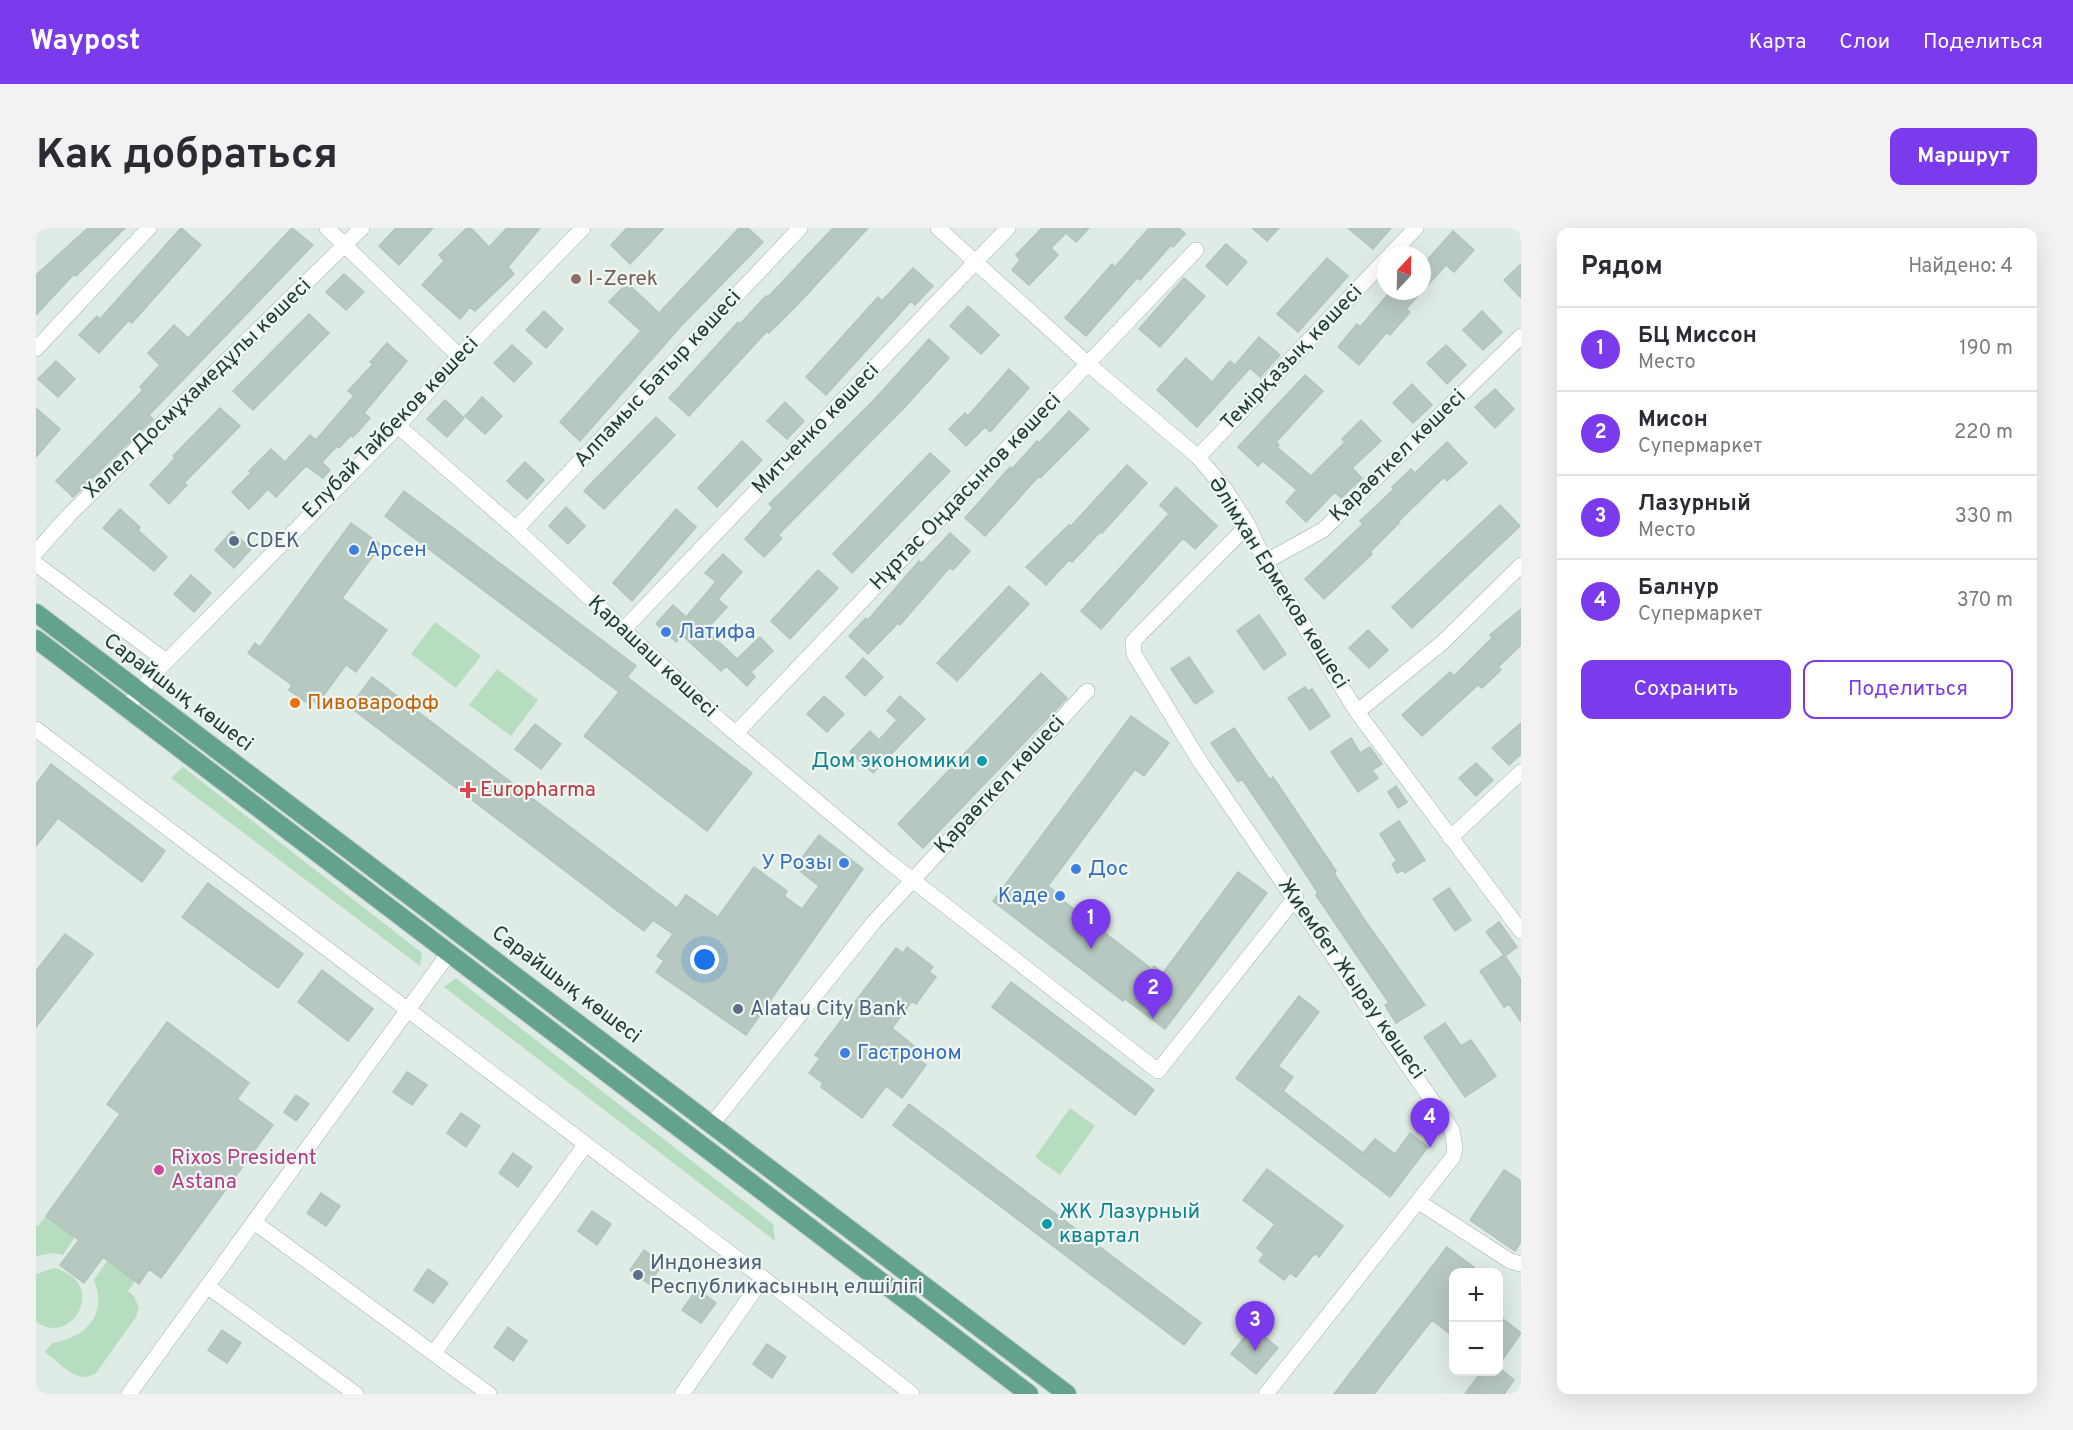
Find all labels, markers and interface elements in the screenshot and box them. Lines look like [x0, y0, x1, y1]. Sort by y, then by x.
text: Waypost [30, 24, 140, 60]
text: Карта [1749, 29, 1806, 56]
text: Слои [1839, 29, 1890, 56]
text: Поделиться [1923, 29, 2043, 56]
button: Маршрут [1890, 128, 2037, 185]
text: Как добраться [36, 130, 338, 183]
north arrow [1377, 246, 1431, 300]
text: Рядом [1581, 251, 1663, 284]
text: Найдено: 4 [1908, 254, 2013, 280]
place label: I-Zerek [588, 266, 658, 293]
marker: I-Zerek [569, 272, 583, 286]
street label: Халел Досмұхамедұлы көшесі [79, 273, 317, 505]
street label: Темірқазық көшесі [1215, 279, 1369, 437]
street label: Алпамыс Батыр көшесі [569, 284, 747, 474]
text: БЦ Миссон [1638, 323, 1757, 350]
street label: Елубай Тайбеков көшесі [297, 331, 485, 525]
text: 1 [1597, 336, 1605, 362]
text: 190 m [1959, 336, 2013, 362]
text: Место [1638, 350, 1696, 376]
street label: Митченко көшесі [747, 358, 885, 500]
street label: Қараөткел көшесі [1324, 384, 1472, 528]
street label: Нұртас Оңдасынов көшесі [864, 388, 1068, 596]
text: Мисон [1638, 407, 1708, 434]
text: 2 [1594, 420, 1607, 446]
text: 220 m [1954, 420, 2013, 446]
text: Супермаркет [1638, 434, 1762, 460]
street label: Әлімхан Ермеков көшесі [1202, 472, 1354, 694]
text: Лазурный [1638, 491, 1751, 518]
text: 3 [1595, 504, 1607, 530]
text: 330 m [1955, 504, 2013, 530]
text: Место [1638, 518, 1696, 544]
place label: CDEK [246, 528, 300, 555]
marker: CDEK [227, 534, 241, 548]
place label: Арсен [366, 537, 427, 564]
marker: Арсен [347, 543, 361, 557]
text: Балнур [1638, 575, 1719, 602]
text: 4 [1594, 588, 1607, 614]
text: 370 m [1957, 588, 2013, 614]
street label: Қарашаш көшесі [581, 590, 723, 724]
text: Супермаркет [1638, 602, 1762, 628]
place label: Латифа [678, 619, 755, 646]
marker: Латифа [659, 625, 673, 639]
street label: Сарайшық көшесі [98, 628, 258, 758]
button: Сохранить [1581, 660, 1791, 719]
button: Поделиться [1803, 660, 2013, 719]
place label: Пивоварофф [307, 690, 439, 717]
marker: Пивоварофф [288, 696, 302, 710]
street label: Қараөткел көшесі [929, 710, 1071, 860]
place label: Дом экономики [811, 748, 970, 775]
marker: Дом экономики [975, 754, 989, 768]
place label: Europharma [480, 777, 596, 804]
marker: Europharma [461, 783, 475, 797]
place label: У Розы [761, 850, 832, 877]
marker: У Розы [837, 856, 851, 870]
place label: Дос [1088, 856, 1128, 883]
marker: Дос [1069, 862, 1083, 876]
street label: Жиембет Жырау көшесі [1271, 873, 1431, 1085]
place label: Каде [998, 883, 1048, 910]
marker: Каде [1053, 889, 1067, 903]
pin: 1 [1072, 900, 1110, 949]
street label: Сарайшық көшесі [486, 920, 646, 1050]
your location [690, 945, 719, 974]
pin: 2 [1134, 970, 1172, 1019]
place label: Alatau City Bank [750, 996, 907, 1023]
marker: Alatau City Bank [731, 1002, 745, 1016]
place label: Гастроном [857, 1040, 962, 1067]
marker: Гастроном [838, 1046, 852, 1060]
pin: 4 [1410, 1098, 1450, 1148]
place label: Rixos President Astana [171, 1145, 317, 1196]
marker: Rixos President Astana [152, 1163, 166, 1177]
place label: ЖК Лазурный квартал [1059, 1199, 1200, 1250]
marker: ЖК Лазурный квартал [1040, 1217, 1054, 1231]
place label: Индонезия Республикасының елшілігі [650, 1250, 923, 1301]
marker: Индонезия Республикасының елшілігі [631, 1268, 645, 1282]
map controls [1449, 1268, 1503, 1376]
button: + [1449, 1268, 1503, 1322]
pin: 3 [1236, 1302, 1274, 1351]
button: − [1449, 1322, 1503, 1376]

